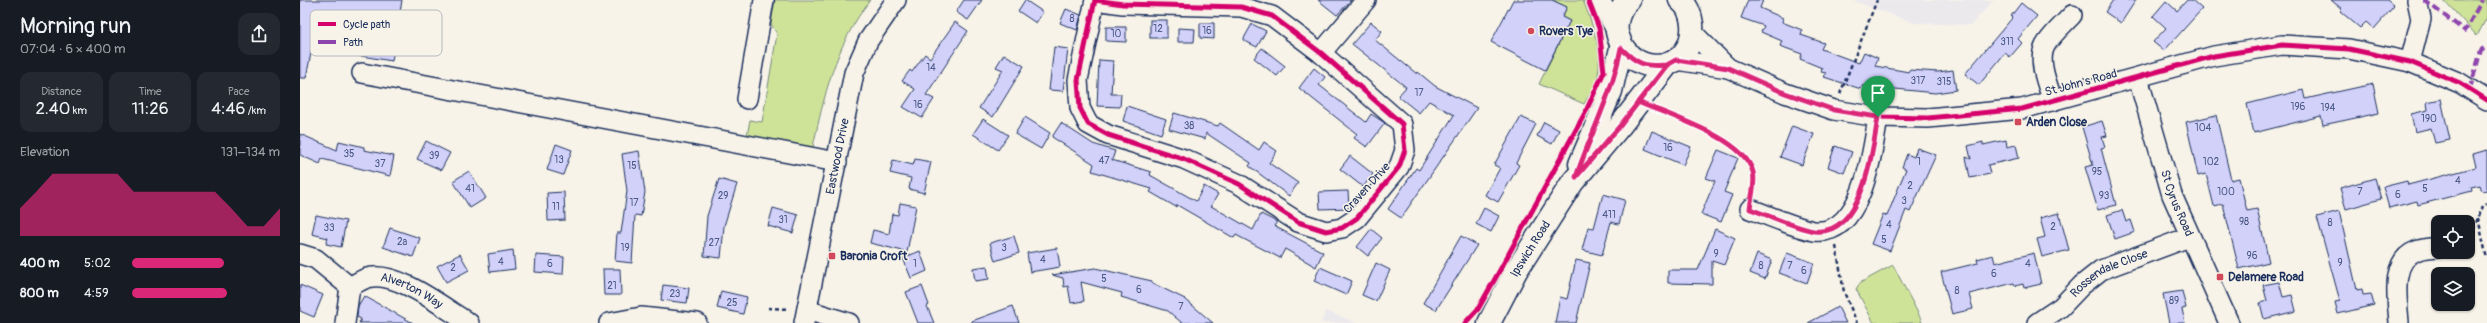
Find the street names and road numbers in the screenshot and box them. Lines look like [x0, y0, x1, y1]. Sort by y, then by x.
street label: St John's Road [2043, 66, 2119, 100]
street label: Eastwood Drive [822, 117, 852, 196]
street label: Craven Drive [1340, 159, 1394, 217]
street label: St Cyrus Road [2158, 168, 2197, 239]
street label: Ipswich Road [1507, 218, 1554, 279]
street label: Rossendale Close [2067, 246, 2150, 300]
street label: Alverton Way [379, 269, 446, 312]

